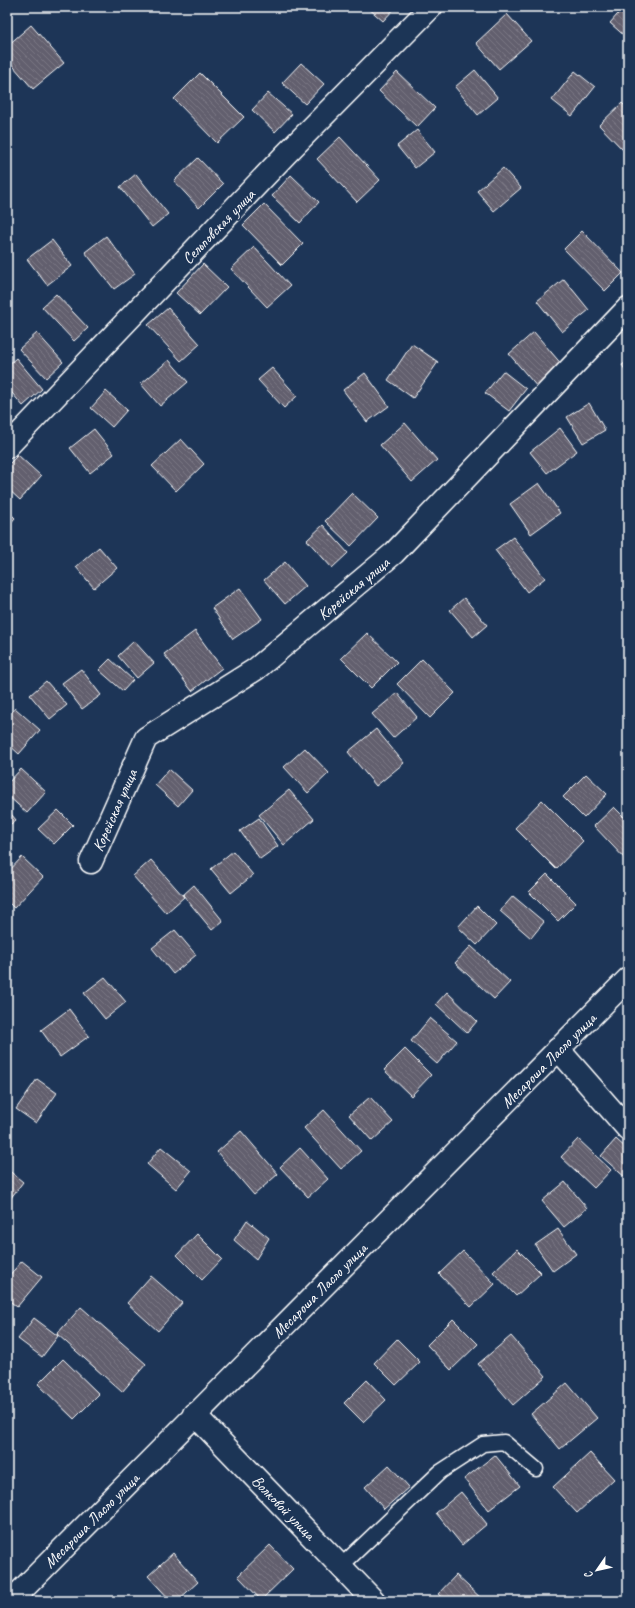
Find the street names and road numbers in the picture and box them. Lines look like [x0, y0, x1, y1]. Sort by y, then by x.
street label: Сельповская улица [178, 184, 260, 268]
street label: Корейская улица [314, 552, 395, 625]
street label: Корейская улица [88, 765, 143, 855]
street label: Месароша Ласло улица [497, 1008, 602, 1113]
street label: Месароша Ласло улица [268, 1238, 373, 1343]
street label: Месароша Ласло улица [40, 1468, 145, 1573]
street label: Волковой улица [247, 1471, 320, 1545]

